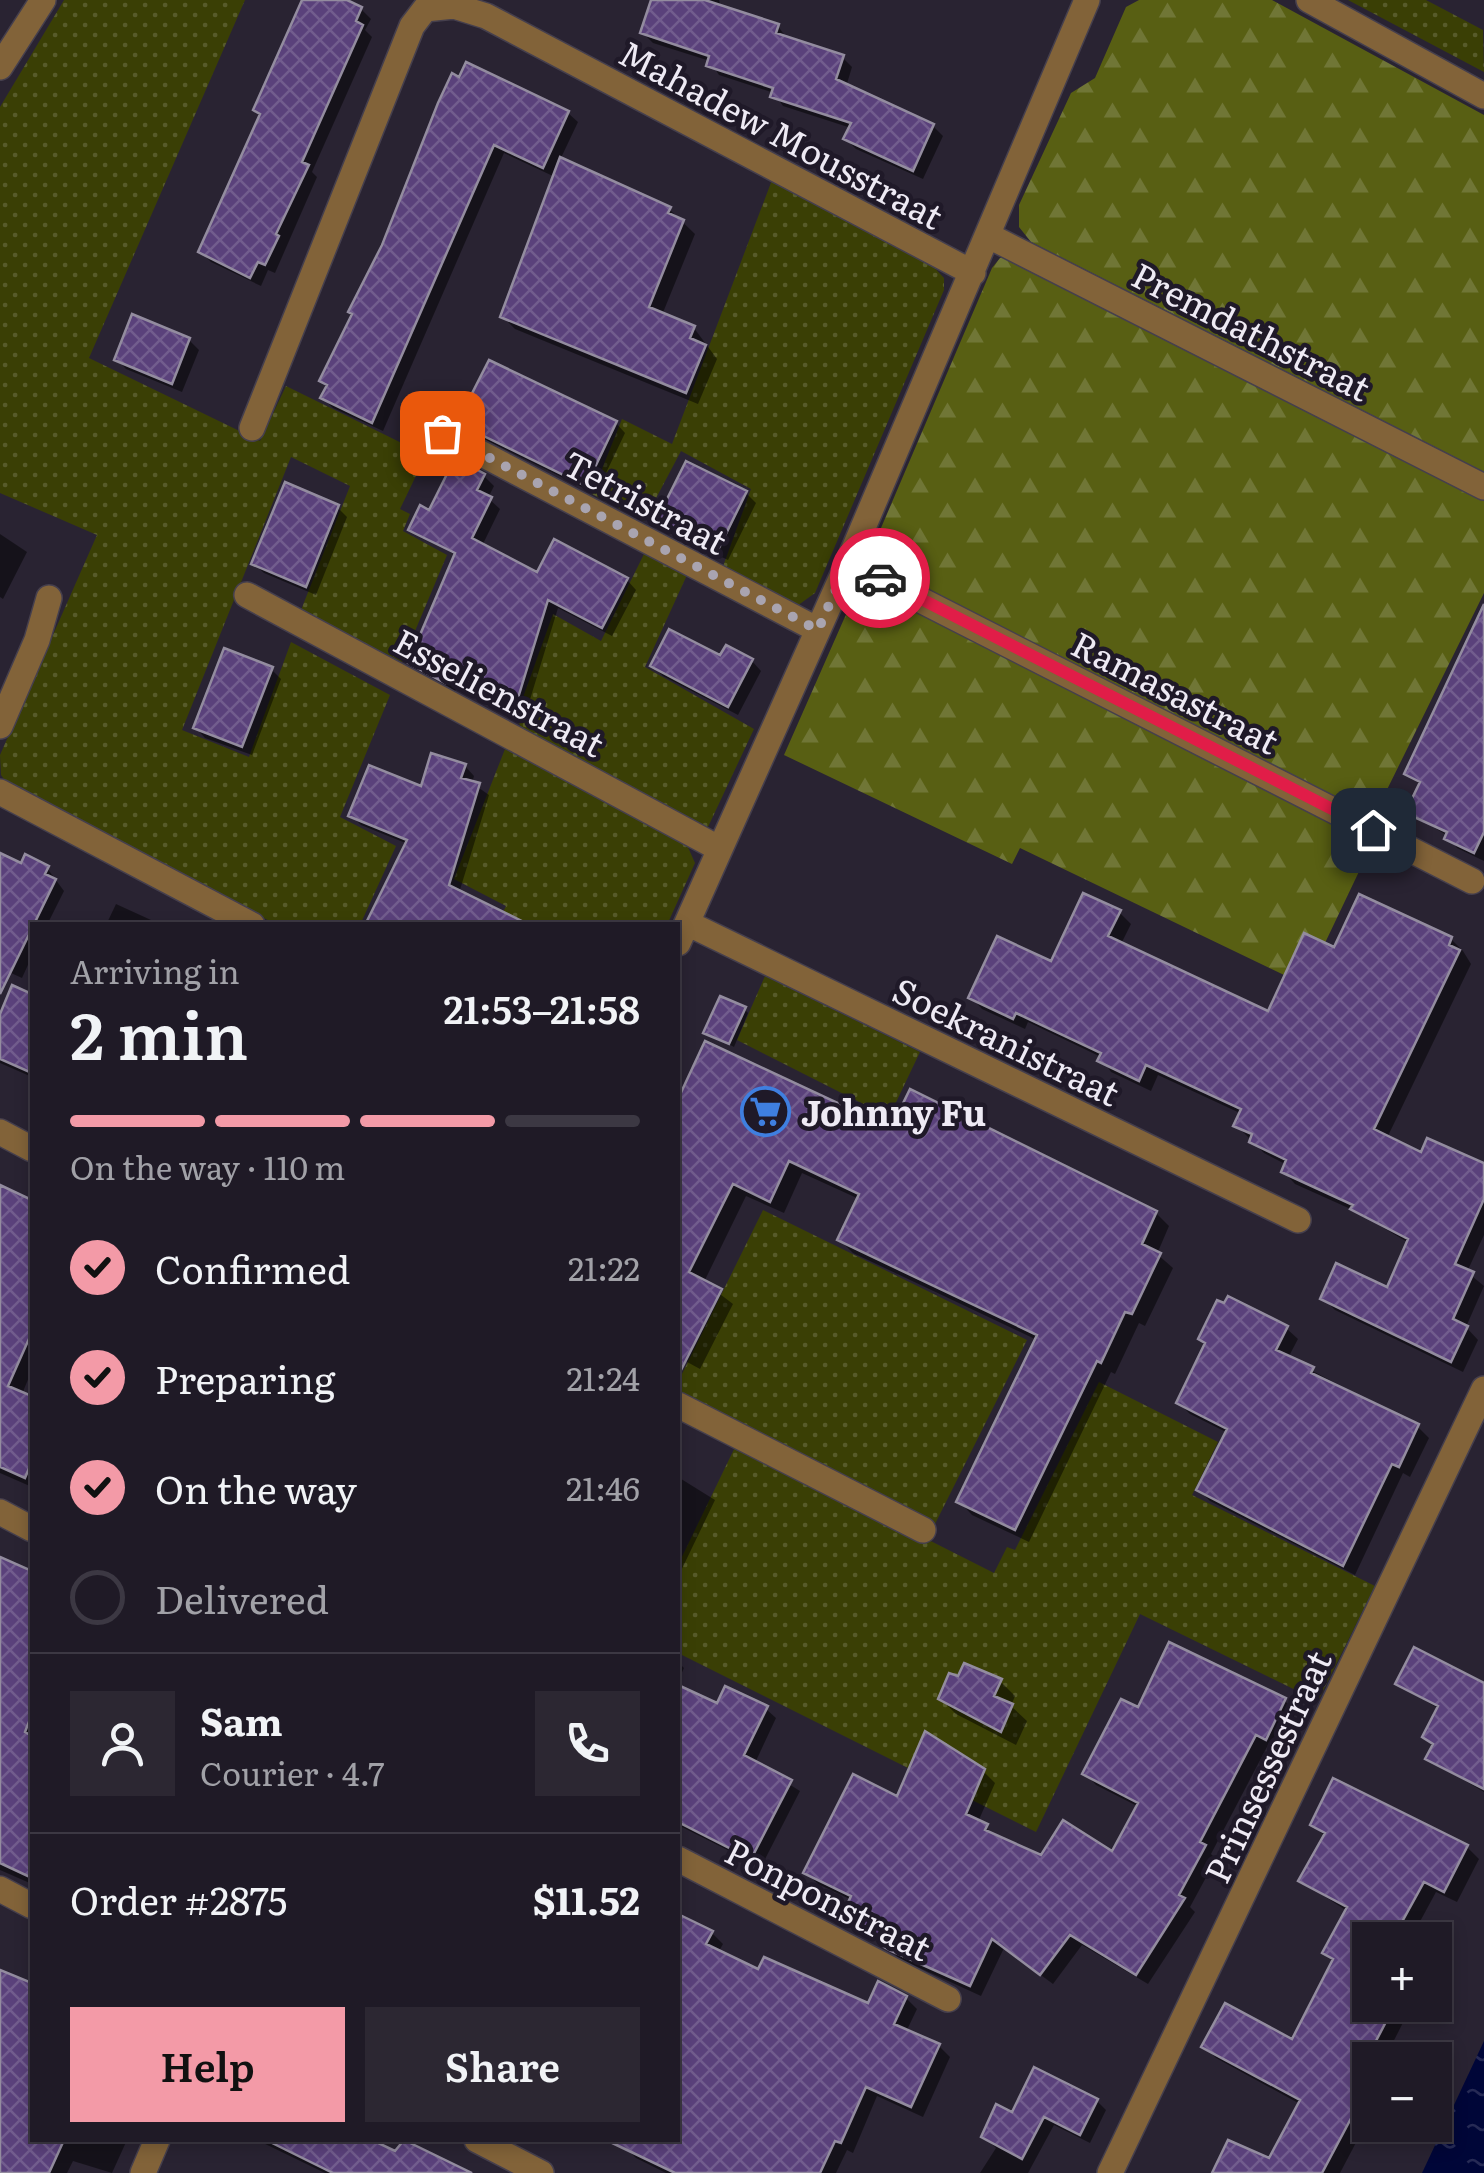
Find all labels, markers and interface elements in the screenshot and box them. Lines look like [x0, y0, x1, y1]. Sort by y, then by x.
street label: Mahadew Mousstraat [611, 26, 953, 240]
street label: Premdathstraat [1124, 248, 1380, 412]
pin [400, 391, 485, 476]
icon: bag [415, 406, 470, 461]
street label: Tetristraat [555, 436, 737, 566]
courier [830, 528, 930, 628]
icon: car [853, 551, 908, 606]
street label: Esselienstraat [385, 614, 615, 768]
street label: Ramasastraat [1063, 616, 1289, 766]
pin [1331, 788, 1416, 873]
icon: home [1346, 803, 1401, 858]
text: Arriving in [70, 946, 240, 994]
street label: Soekranistraat [885, 963, 1129, 1117]
text: 21:53–21:58 [444, 979, 640, 1036]
text: 2 min [70, 983, 248, 1080]
supermarket icon: Johnny Fu [740, 1085, 792, 1137]
place label: Johnny Fu [801, 1085, 986, 1137]
text: On the way · 110 m [70, 1142, 345, 1190]
text: Confirmed [155, 1239, 350, 1296]
icon: check [70, 1240, 125, 1295]
text: 21:22 [568, 1243, 640, 1291]
text: Preparing [155, 1349, 335, 1406]
icon: check [70, 1350, 125, 1405]
text: 21:24 [567, 1353, 640, 1401]
text: On the way [155, 1459, 357, 1516]
icon: check [70, 1460, 125, 1515]
text: 21:46 [566, 1463, 640, 1511]
text: Delivered [155, 1569, 329, 1626]
street label: Prinsessestraat [1189, 1641, 1343, 1891]
button: person [70, 1691, 175, 1796]
text: Sam [200, 1691, 283, 1748]
button: phone [535, 1691, 640, 1796]
text: Courier · 4.7 [200, 1748, 385, 1796]
street label: Ponponstraat [717, 1824, 941, 1972]
text: Order #2875 [70, 1870, 287, 1927]
text: $11.52 [533, 1870, 640, 1927]
map controls [1352, 1922, 1452, 2142]
button: + [1352, 1922, 1452, 2022]
button: Help [70, 2007, 345, 2122]
button: Share [365, 2007, 640, 2122]
button: − [1352, 2042, 1452, 2142]

